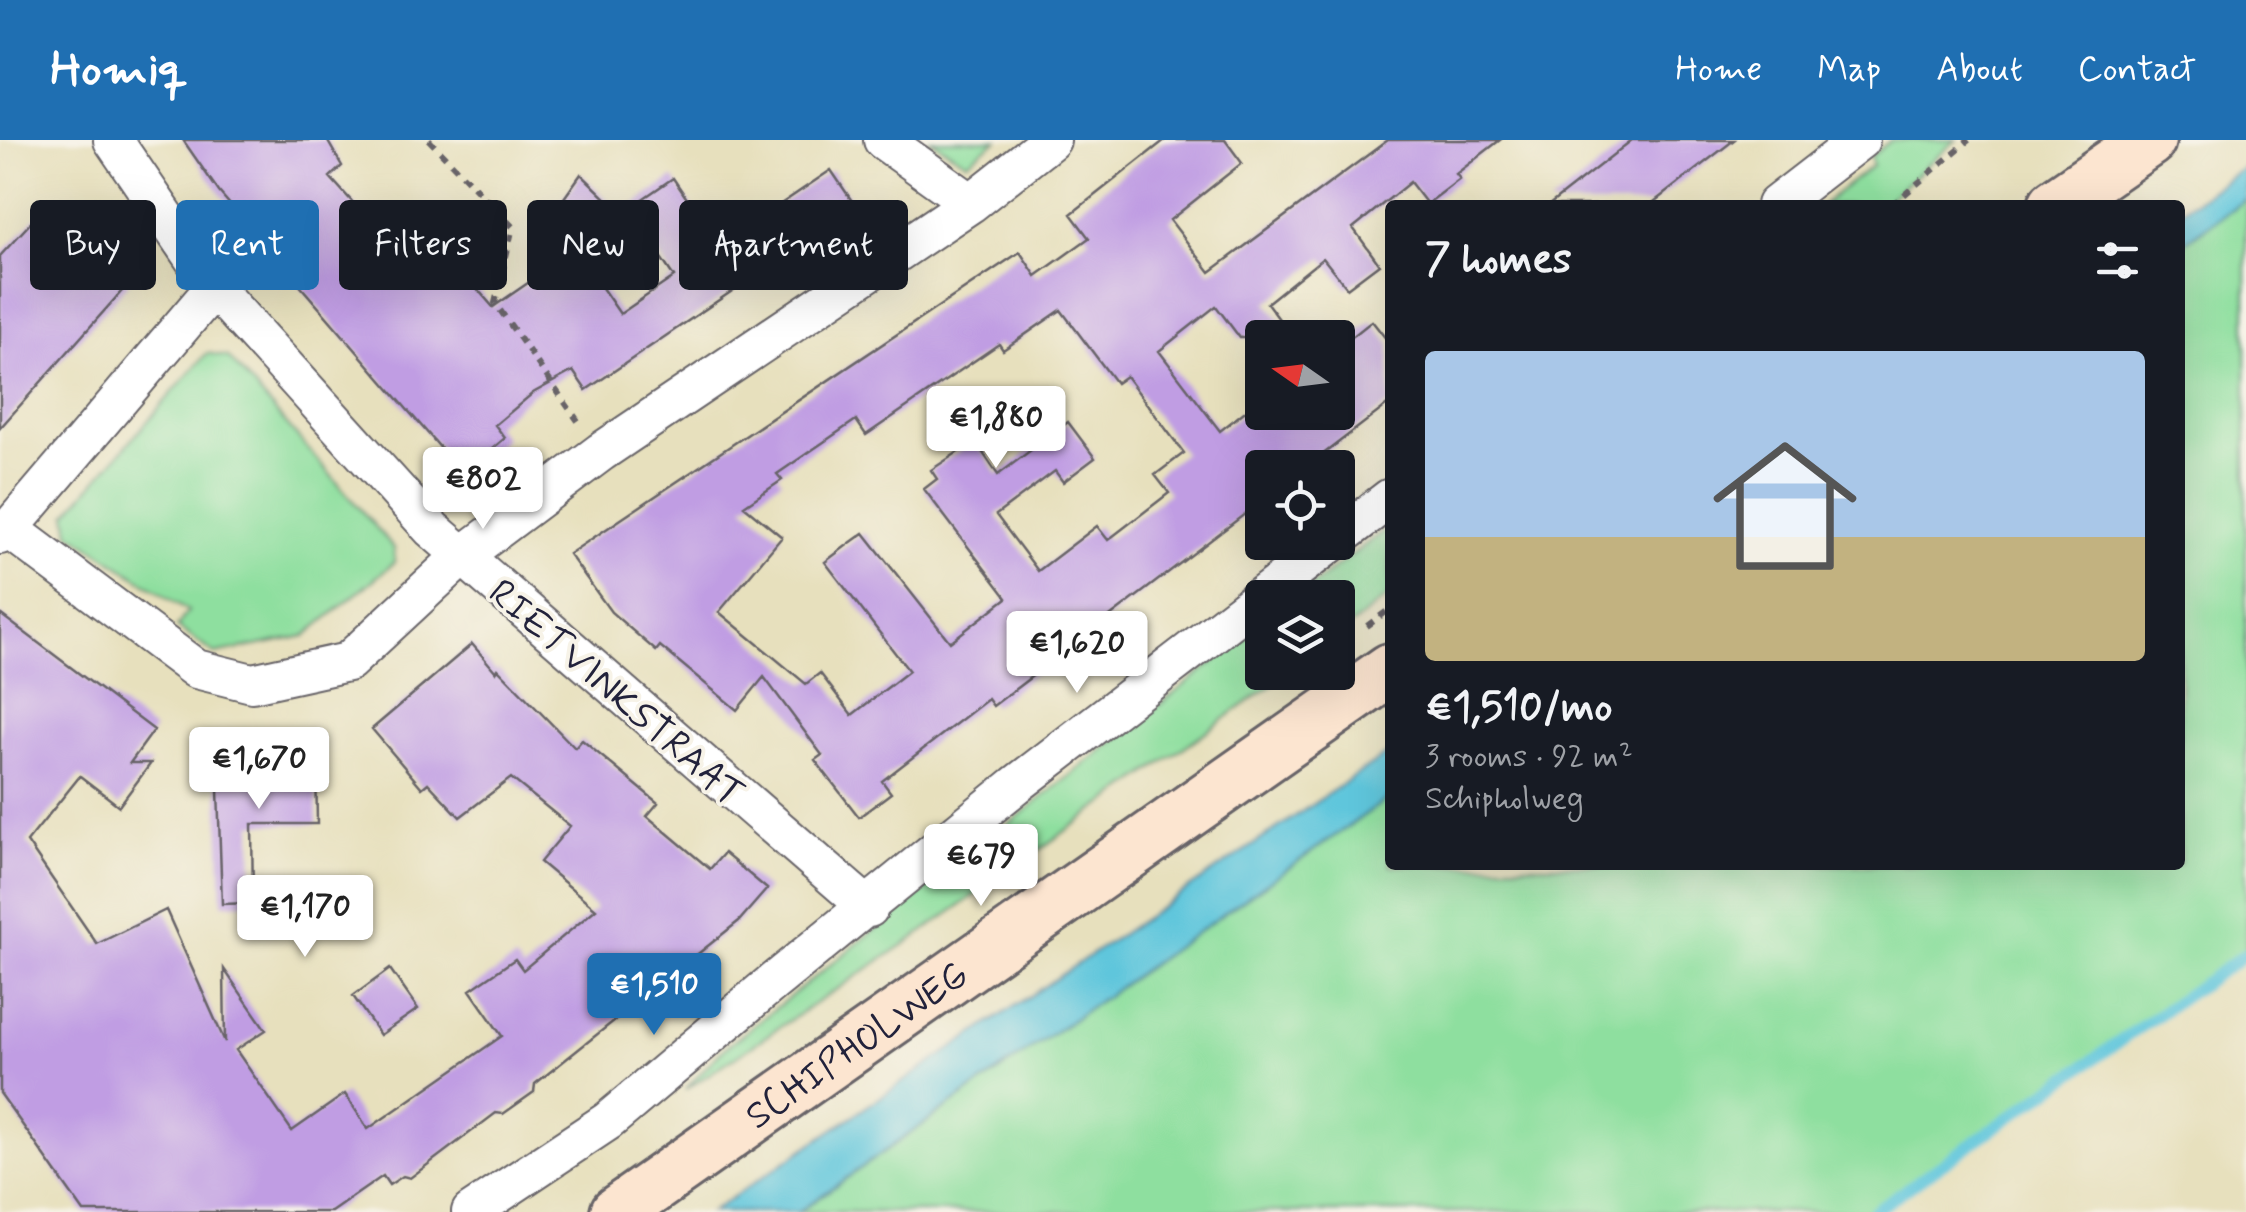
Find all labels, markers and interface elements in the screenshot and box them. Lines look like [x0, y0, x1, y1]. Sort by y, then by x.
text: Homiq [50, 39, 188, 102]
text: Home [1675, 47, 1762, 93]
text: Map [1817, 47, 1881, 93]
text: About [1936, 47, 2023, 93]
text: Contact [2078, 47, 2196, 93]
chip: Buy [30, 200, 156, 290]
chip: Rent [176, 200, 319, 290]
chip: Filters [339, 200, 507, 290]
chip: New [527, 200, 659, 290]
chip: Apartment [679, 200, 908, 290]
text: 7 homes [1425, 233, 1572, 288]
icon: filters [2090, 233, 2145, 288]
north arrow [1245, 320, 1355, 430]
map controls [1245, 320, 1355, 690]
pin: €1,880 [915, 386, 1077, 471]
text: €1,880 [949, 397, 1043, 439]
icon: home [1695, 416, 1875, 596]
pin: €802 [424, 447, 542, 532]
button: locate [1245, 450, 1355, 560]
text: €802 [445, 458, 521, 500]
street label: RIETVINKSTRAAT [477, 569, 753, 818]
button: layers [1245, 580, 1355, 690]
pin: €1,620 [996, 611, 1158, 696]
text: €1,620 [1029, 622, 1125, 664]
text: €1,510/mo [1425, 681, 1612, 736]
pin: €1,670 [178, 727, 340, 812]
text: 3 rooms · 92 m² [1425, 736, 1633, 778]
text: €1,670 [211, 738, 307, 780]
text: Schipholweg [1425, 778, 1583, 820]
pin: €679 [922, 824, 1040, 909]
text: €679 [946, 835, 1016, 877]
pin: €1,170 [224, 875, 386, 960]
text: €1,170 [259, 886, 351, 928]
street label: SCHIPHOLWEG [736, 951, 979, 1142]
pin: €1,510 [573, 953, 735, 1038]
text: €1,510 [609, 964, 699, 1006]

